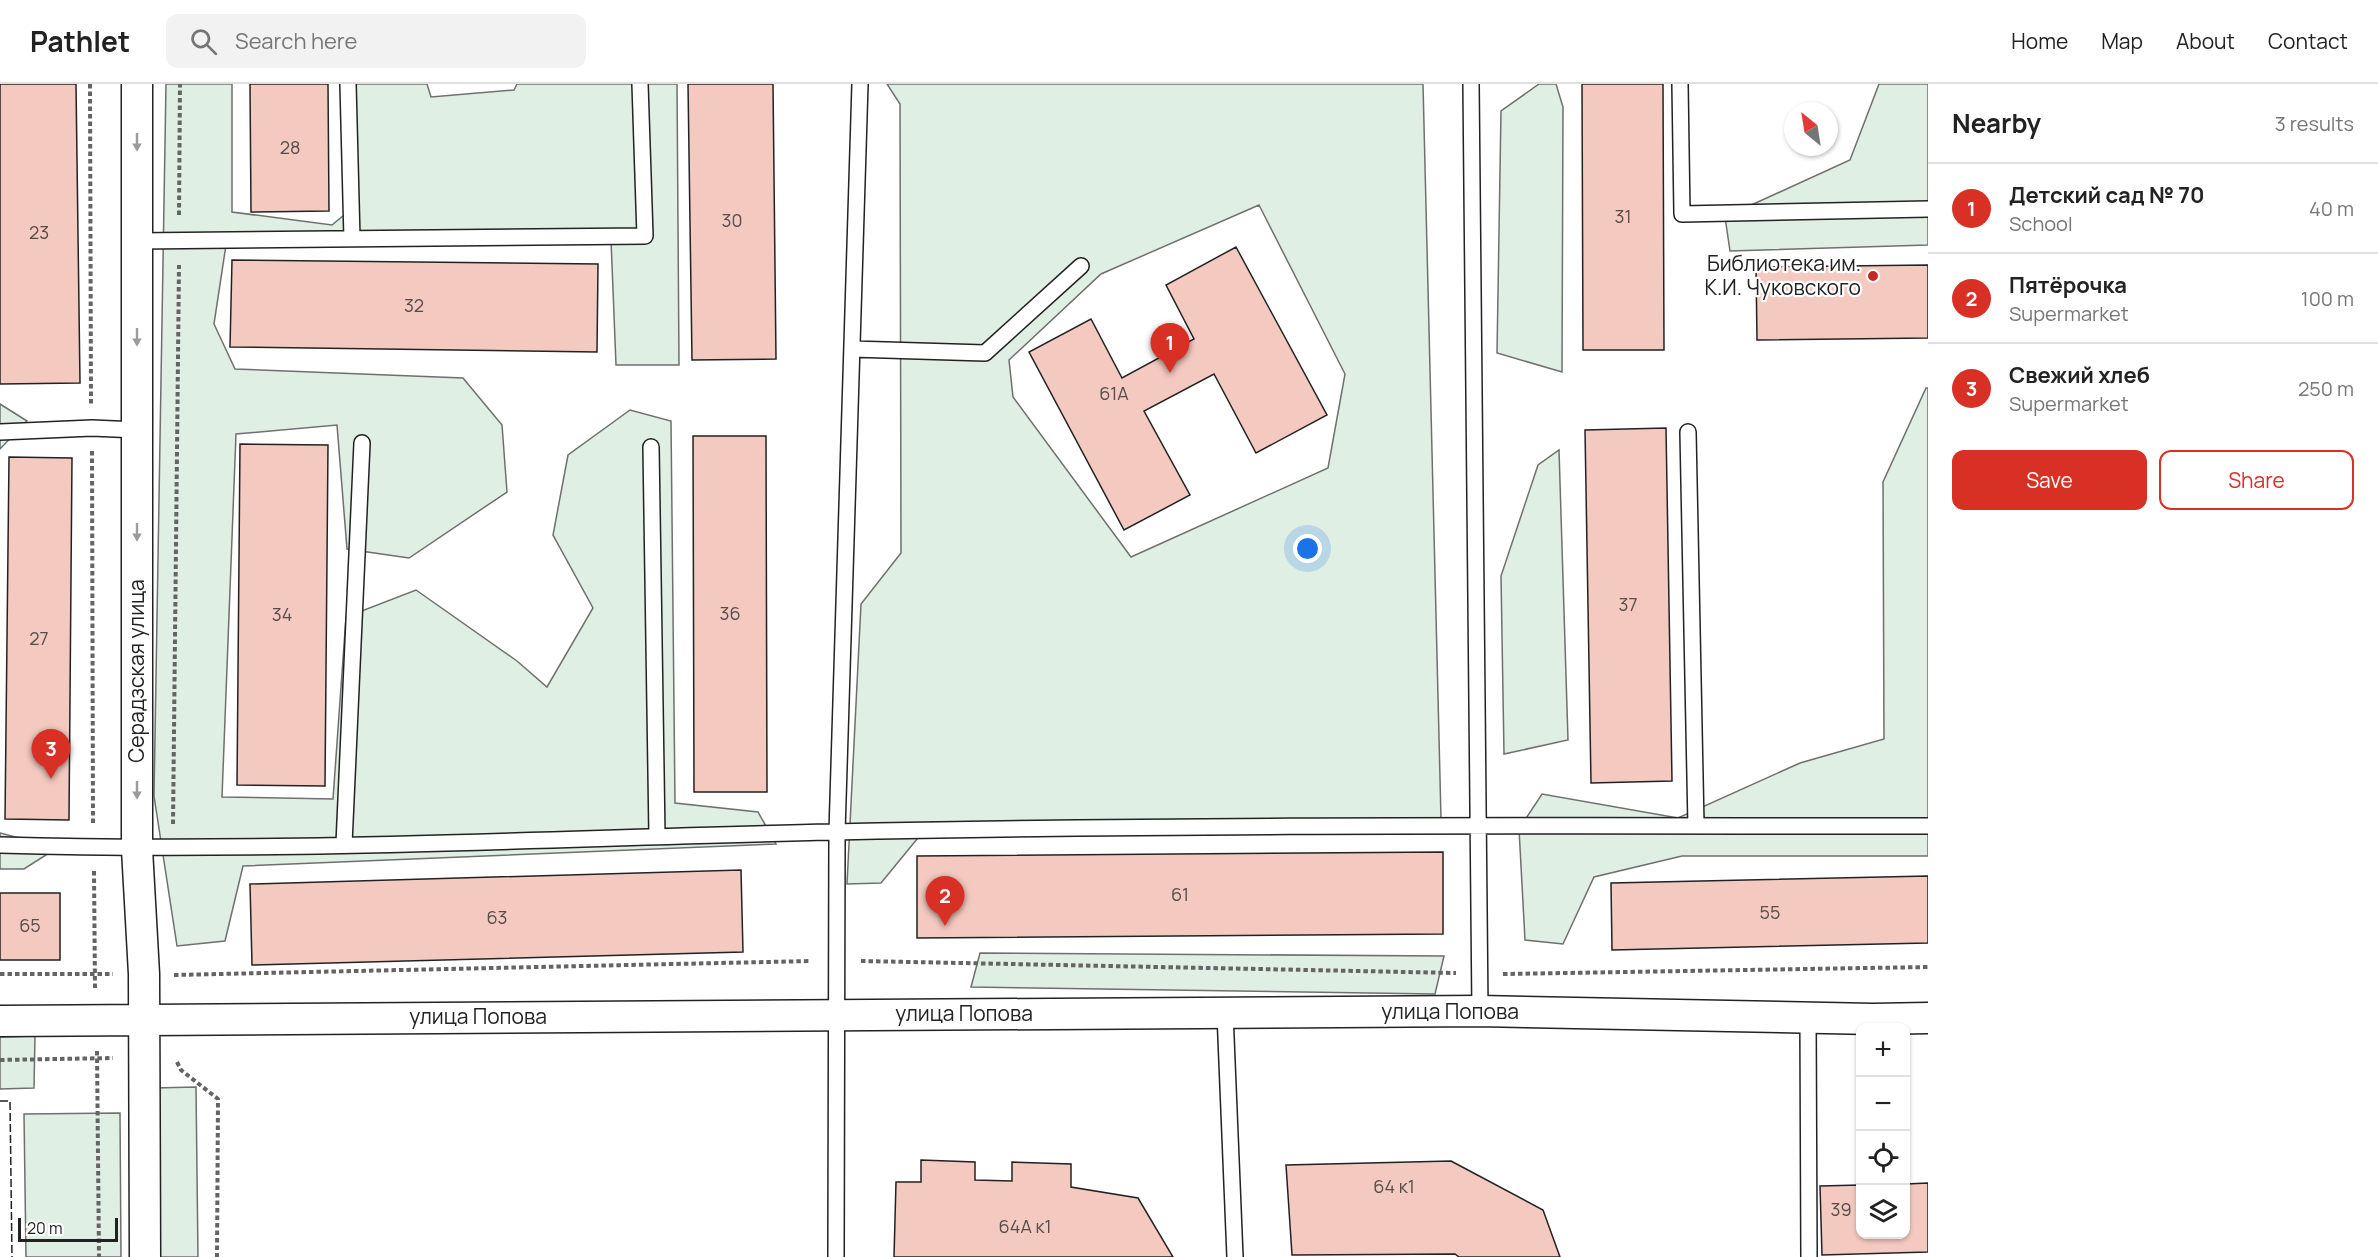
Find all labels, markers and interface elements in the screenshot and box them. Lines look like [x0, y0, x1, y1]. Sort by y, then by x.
search box [166, 14, 586, 68]
text: Pathlet [30, 22, 130, 60]
icon: search [187, 25, 220, 58]
text: Search here [235, 26, 357, 56]
text: Home [2011, 27, 2068, 55]
text: Map [2101, 27, 2143, 55]
text: About [2176, 27, 2235, 55]
text: Contact [2268, 27, 2348, 55]
north arrow [1784, 102, 1838, 156]
text: Nearby [1952, 105, 2041, 141]
text: 3 results [2275, 110, 2354, 137]
one-way arrow [132, 133, 142, 152]
house number: 28 [280, 135, 300, 159]
text: Детский сад № 70 [2009, 180, 2205, 210]
text: 1 [1967, 195, 1976, 222]
text: 40 m [2309, 195, 2354, 222]
house number: 31 [1615, 204, 1631, 228]
house number: 30 [722, 208, 742, 232]
text: School [2009, 210, 2073, 237]
house number: 23 [29, 220, 49, 244]
place label: Библиотека им. К.И. Чуковского [1705, 249, 1861, 301]
marker: Библиотека им. К.И. Чуковского [1866, 269, 1880, 283]
text: Пятёрочка [2009, 270, 2127, 300]
text: 2 [1966, 285, 1977, 312]
text: 100 m [2301, 285, 2354, 312]
house number: 32 [404, 293, 424, 317]
text: Supermarket [2009, 300, 2129, 327]
pin: 1 [1150, 324, 1190, 373]
one-way arrow [132, 328, 142, 347]
text: Свежий хлеб [2009, 360, 2150, 390]
text: 3 [1966, 375, 1977, 402]
text: 250 m [2298, 375, 2354, 402]
house number: 61А [1099, 381, 1129, 405]
text: Supermarket [2009, 390, 2129, 417]
button: Save [1952, 450, 2147, 510]
button: Share [2159, 450, 2354, 510]
one-way arrow [132, 523, 142, 542]
your location [1293, 534, 1322, 563]
street label: Серадзская улица [122, 579, 150, 763]
house number: 37 [1619, 592, 1638, 616]
house number: 36 [719, 601, 741, 625]
house number: 34 [272, 602, 292, 626]
house number: 27 [29, 626, 49, 650]
pin: 3 [32, 730, 70, 779]
one-way arrow [132, 781, 142, 800]
pin: 2 [926, 876, 964, 926]
house number: 61 [1171, 882, 1189, 906]
house number: 55 [1760, 900, 1780, 924]
house number: 63 [486, 905, 508, 929]
house number: 65 [19, 913, 41, 937]
street label: улица Попова [1381, 997, 1519, 1025]
street label: улица Попова [895, 999, 1033, 1027]
street label: улица Попова [409, 1002, 547, 1030]
map controls [1856, 1023, 1910, 1239]
button: + [1856, 1023, 1910, 1077]
button: − [1856, 1077, 1910, 1131]
button: locate [1856, 1131, 1910, 1185]
house number: 64 к1 [1373, 1174, 1415, 1198]
button: layers [1856, 1185, 1910, 1239]
house number: 39 [1830, 1197, 1852, 1221]
house number: 64А к1 [999, 1214, 1051, 1238]
scale bar [18, 1215, 118, 1242]
text: 20 m [27, 1217, 63, 1239]

